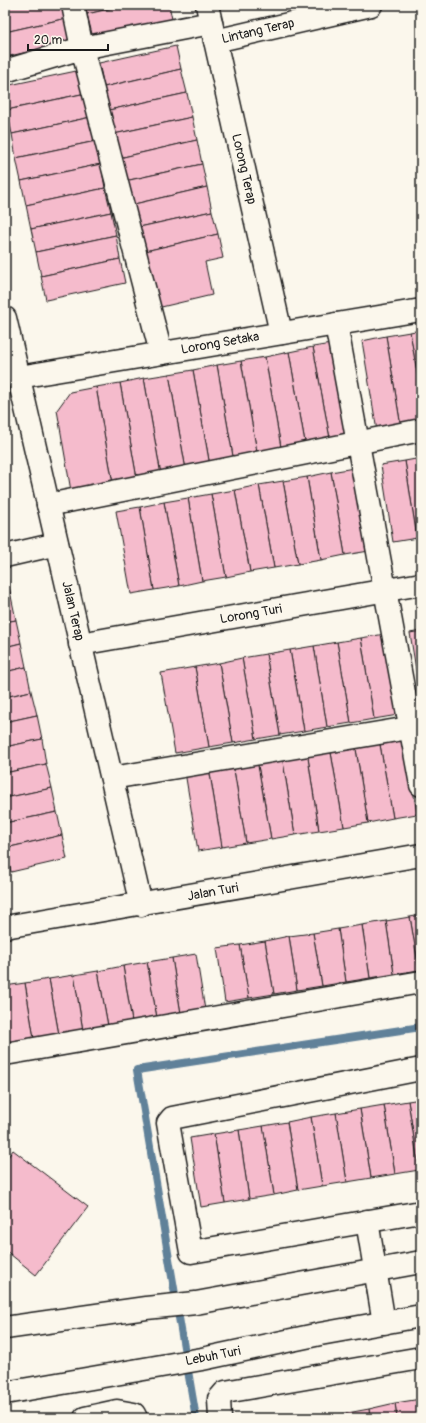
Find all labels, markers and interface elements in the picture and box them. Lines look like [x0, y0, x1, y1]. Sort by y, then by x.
street label: Lintang Terap [220, 15, 296, 47]
scale bar [28, 26, 108, 52]
text: 20 m [34, 33, 63, 48]
street label: Lorong Terap [228, 132, 260, 206]
street label: Lorong Setaka [180, 328, 260, 358]
street label: Jalan Terap [58, 580, 88, 642]
street label: Lorong Turi [219, 601, 283, 627]
street label: Jalan Turi [186, 880, 240, 904]
street label: Lebuh Turi [184, 1343, 242, 1369]

